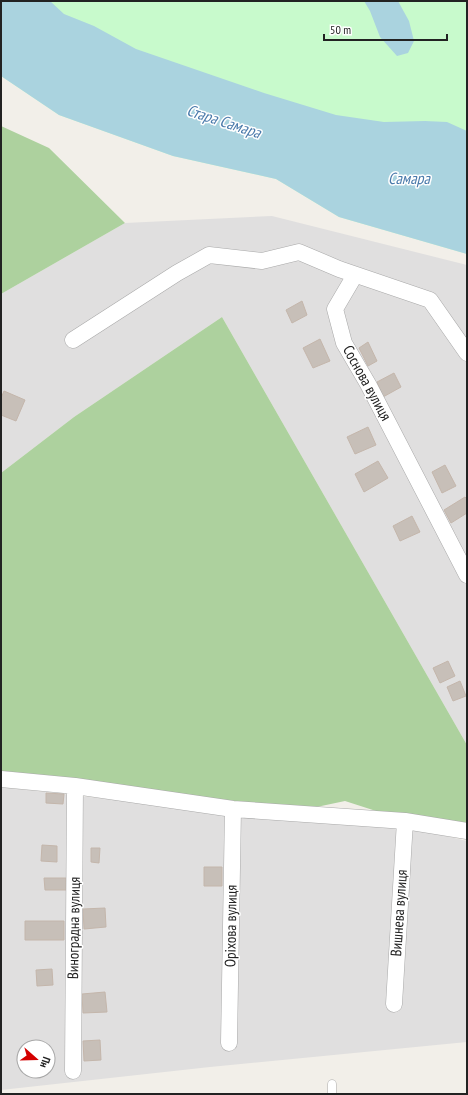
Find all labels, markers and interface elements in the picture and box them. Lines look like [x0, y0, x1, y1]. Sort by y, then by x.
scale bar [324, 16, 447, 42]
text: 50 m [330, 22, 351, 37]
water label: Стара Самара [184, 100, 265, 143]
water label: Самара [388, 168, 432, 188]
street label: Соснова вулиця [339, 342, 396, 424]
street label: Вишнева вулиця [386, 869, 411, 957]
street label: Виноградна вулиця [63, 876, 84, 979]
street label: Оріхова вулиця [220, 885, 241, 967]
north arrow [16, 1039, 56, 1079]
text: Пн [37, 1055, 54, 1070]

